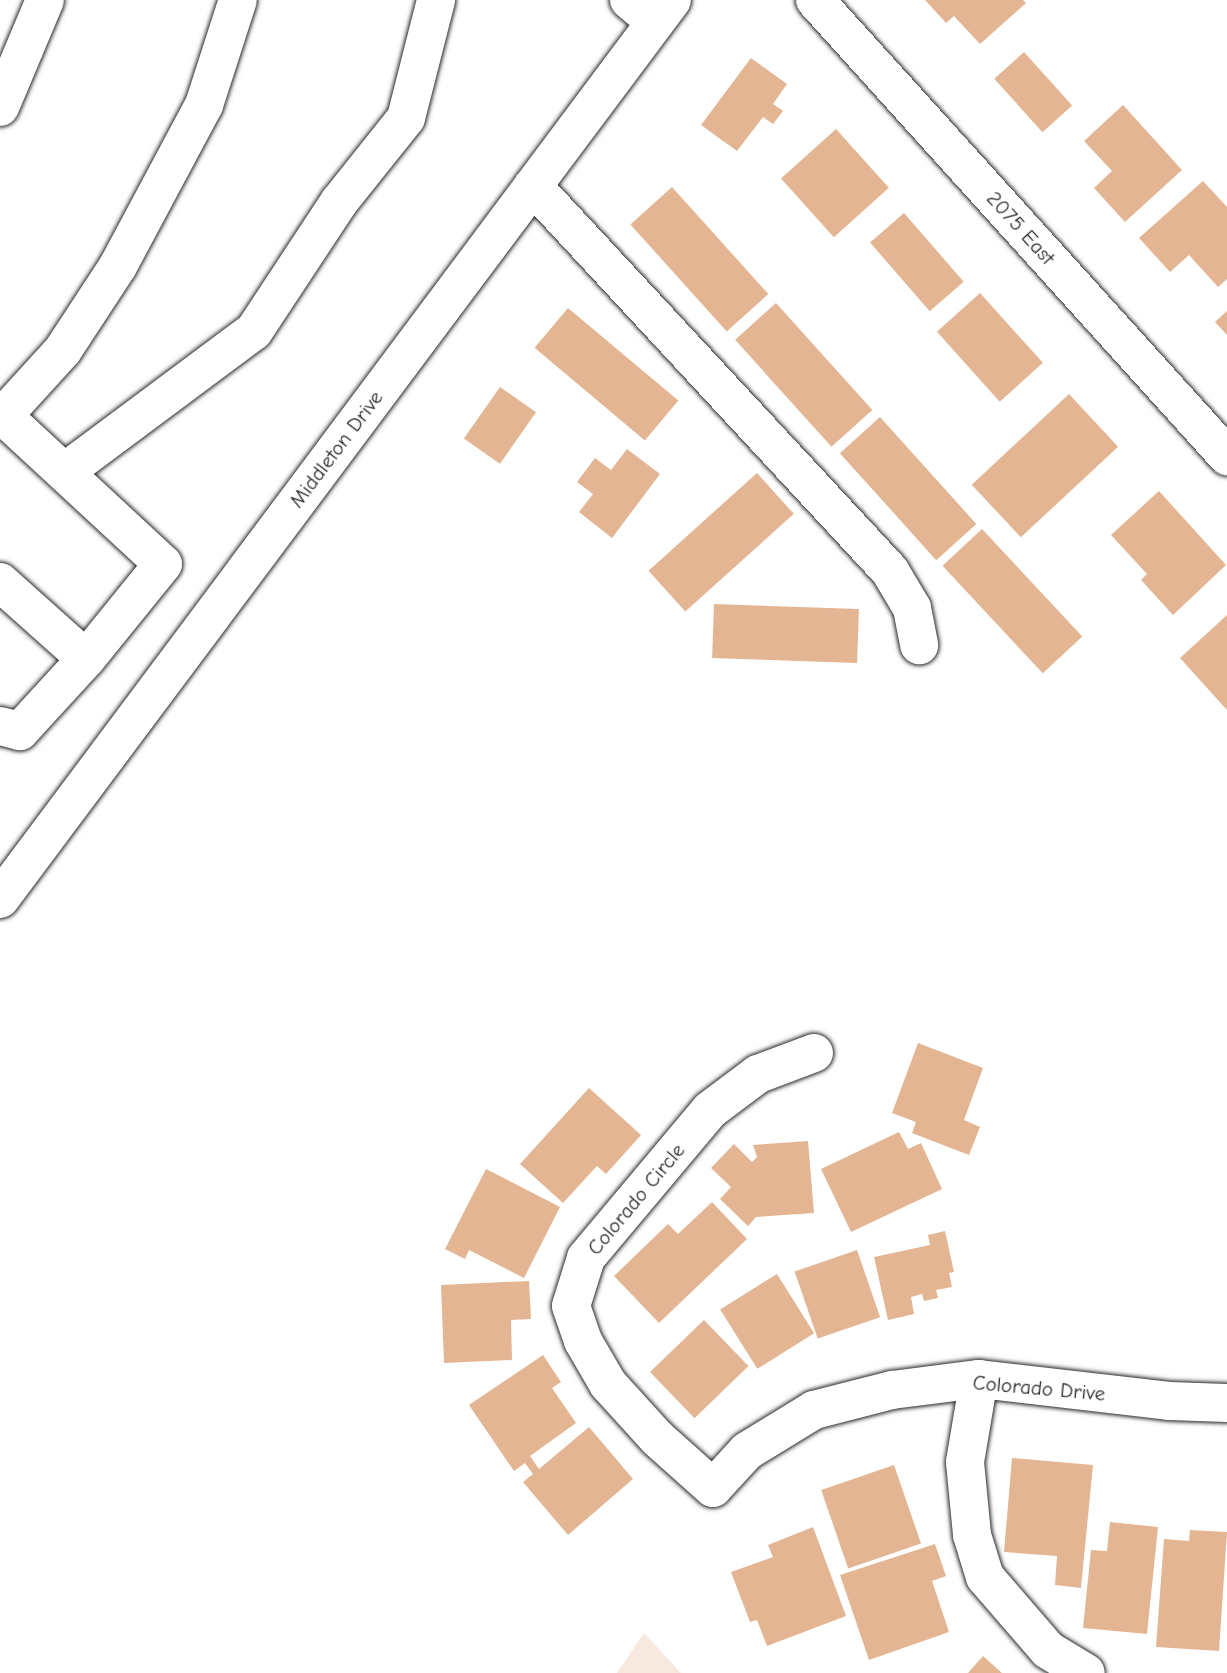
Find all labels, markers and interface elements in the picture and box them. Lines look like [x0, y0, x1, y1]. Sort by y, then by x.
street label: 2075 East [981, 186, 1061, 270]
street label: Middleton Drive [284, 385, 388, 513]
street label: Colorado Circle [582, 1138, 690, 1260]
street label: Colorado Drive [972, 1370, 1106, 1406]

